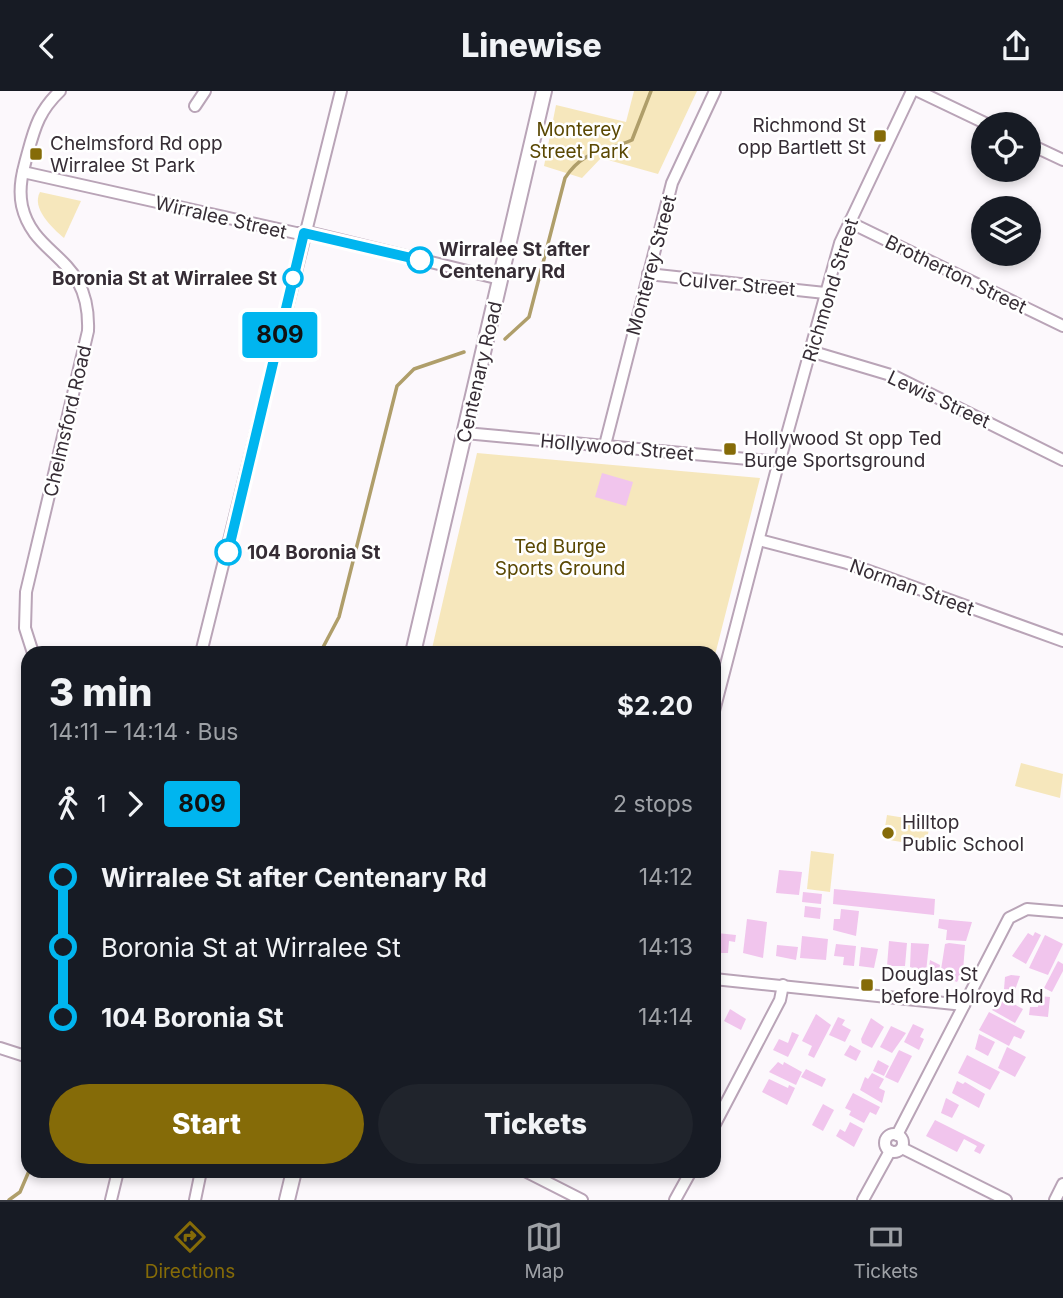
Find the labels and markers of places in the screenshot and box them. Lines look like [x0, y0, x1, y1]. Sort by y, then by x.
place label: Richmond St opp Bartlett St [738, 114, 866, 159]
marker: Richmond St opp Bartlett St [872, 128, 888, 144]
place label: Chelmsford Rd opp Wirralee St Park [50, 132, 223, 177]
marker: Chelmsford Rd opp Wirralee St Park [28, 146, 44, 162]
place label: Wirralee St after Centenary Rd [439, 238, 590, 283]
marker: Wirralee St after Centenary Rd [407, 247, 433, 273]
place label: Boronia St at Wirralee St [52, 267, 277, 290]
marker: Boronia St at Wirralee St [283, 268, 303, 288]
place label: Hollywood St opp Ted Burge Sportsground [744, 427, 942, 472]
marker: Hollywood St opp Ted Burge Sportsground [722, 441, 738, 457]
marker: 104 Boronia St [215, 539, 241, 565]
place label: 104 Boronia St [247, 541, 380, 564]
place label: Hilltop Public School [902, 811, 1024, 856]
marker: Hilltop Public School [880, 825, 896, 841]
place label: Douglas St before Holroyd Rd [881, 963, 1044, 1008]
marker: Douglas St before Holroyd Rd [859, 977, 875, 993]

